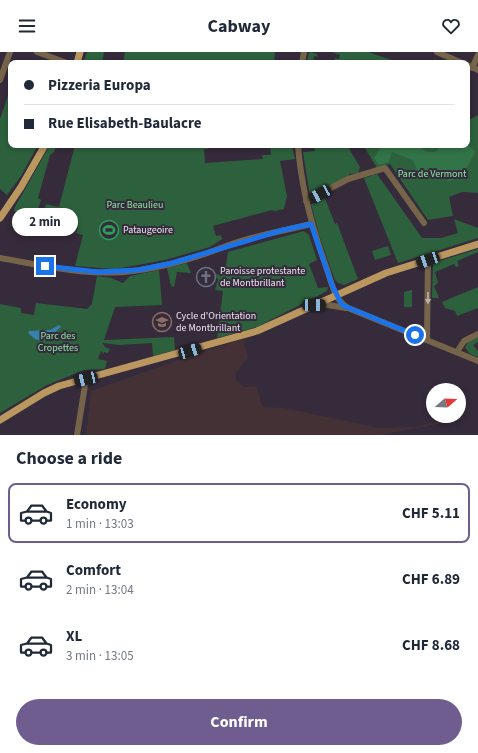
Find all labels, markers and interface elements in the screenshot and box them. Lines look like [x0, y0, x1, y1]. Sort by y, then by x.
text: Cabway [208, 14, 270, 39]
icon: menu [16, 15, 38, 37]
icon: heart [440, 15, 462, 37]
text: Pizzeria Europa [48, 75, 151, 96]
text: Rue Elisabeth-Baulacre [48, 113, 202, 134]
park label: Parc de Vermont [398, 167, 467, 181]
car [307, 183, 333, 205]
park label: Parc Beaulieu [107, 198, 163, 212]
callout: 2 min [12, 208, 78, 236]
text: 2 min [29, 213, 61, 231]
sports icon: Pataugeoire [98, 219, 120, 241]
place label: Pataugeoire [123, 223, 173, 237]
car [415, 250, 441, 270]
route end [36, 257, 54, 275]
place label: Paroisse protestante de Montbrillant [220, 264, 305, 290]
church icon: Paroisse protestante de Montbrillant [195, 266, 217, 288]
one-way arrow [425, 292, 431, 305]
car [302, 299, 326, 311]
place label: Cycle d'Orientation de Montbrillant [176, 309, 256, 335]
school or university icon: Cycle d'Orientation de Montbrillant [151, 311, 173, 333]
route start [406, 326, 424, 344]
park label: Parc des Cropettes [38, 329, 78, 355]
car [177, 342, 203, 360]
car [73, 370, 99, 388]
north arrow [426, 383, 466, 423]
map controls [426, 383, 466, 423]
text: Choose a ride [16, 446, 122, 471]
text: Economy [66, 494, 127, 515]
icon: car [18, 495, 54, 531]
text: CHF 5.11 [402, 503, 460, 524]
text: 1 min · 13:03 [66, 515, 134, 533]
text: Comfort [66, 560, 121, 581]
icon: car [18, 561, 54, 597]
text: CHF 6.89 [402, 569, 460, 590]
text: 2 min · 13:04 [66, 581, 134, 599]
text: XL [66, 626, 82, 647]
icon: car [18, 627, 54, 663]
text: CHF 8.68 [402, 635, 460, 656]
text: 3 min · 13:05 [66, 647, 134, 665]
button: Confirm [16, 699, 462, 745]

